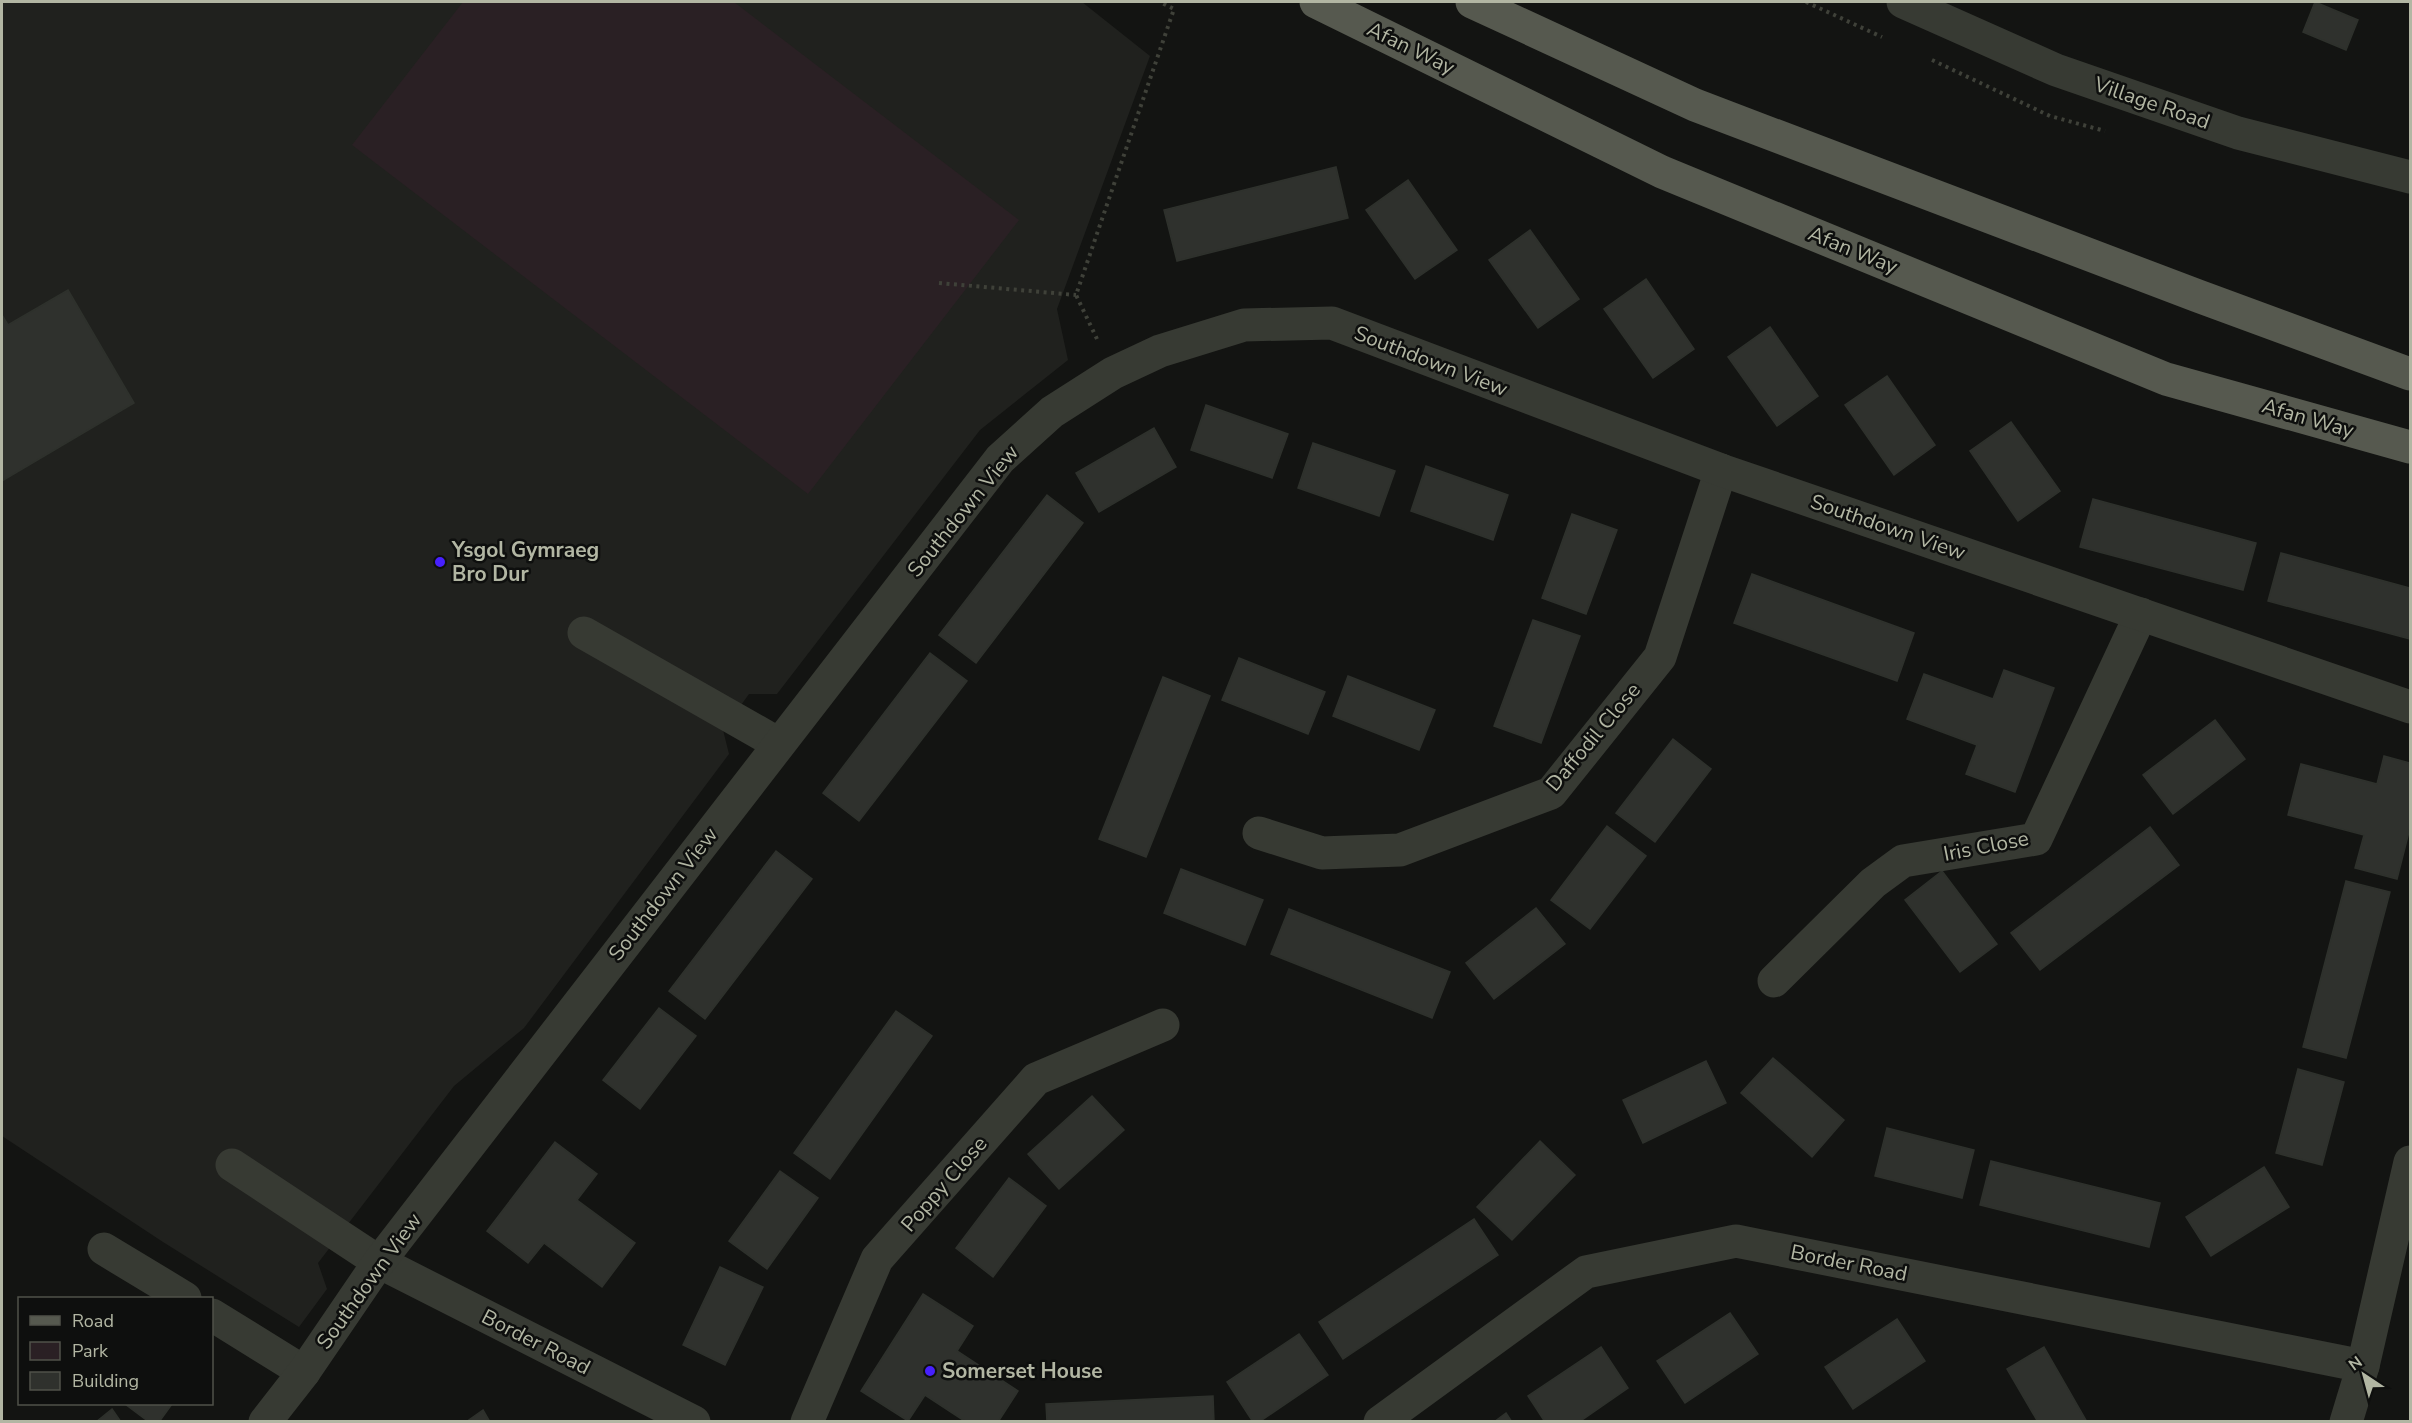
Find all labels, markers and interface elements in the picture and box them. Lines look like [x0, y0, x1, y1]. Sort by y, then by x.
street label: Afan Way [1363, 15, 1460, 81]
street label: Village Road [2089, 70, 2214, 136]
street label: Afan Way [1804, 219, 1902, 281]
street label: Southdown View [1350, 319, 1512, 403]
street label: Afan Way [2259, 392, 2357, 445]
street label: Southdown View [901, 439, 1025, 583]
street label: Southdown View [1807, 487, 1970, 567]
place label: Ysgol Gymraeg Bro Dur [451, 536, 599, 588]
marker: Ysgol Gymraeg Bro Dur [433, 555, 447, 569]
street label: Daffodil Close [1539, 677, 1647, 797]
street label: Southdown View [602, 821, 724, 967]
street label: Iris Close [1941, 824, 2031, 868]
street label: Poppy Close [895, 1130, 993, 1238]
street label: Southdown View [310, 1207, 428, 1355]
street label: Border Road [1788, 1238, 1910, 1288]
legend [18, 1297, 213, 1405]
street label: Border Road [477, 1303, 595, 1381]
text: Road [72, 1309, 114, 1333]
text: Park [72, 1339, 109, 1363]
north arrow [2334, 1345, 2394, 1405]
text: N [2344, 1351, 2367, 1376]
place label: Somerset House [942, 1357, 1103, 1385]
marker: Somerset House [923, 1364, 937, 1378]
text: Building [72, 1369, 139, 1393]

